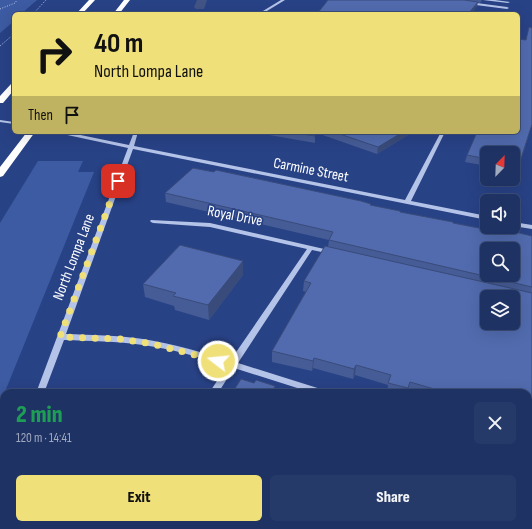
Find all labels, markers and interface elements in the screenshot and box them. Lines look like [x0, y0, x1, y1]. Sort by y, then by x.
text: 40 m [94, 27, 143, 60]
icon: right [28, 28, 80, 80]
text: North Lompa Lane [94, 61, 203, 82]
icon: arrive [61, 104, 83, 126]
text: Then [28, 106, 53, 125]
north arrow [480, 146, 520, 186]
map controls [480, 146, 520, 330]
street label: Carmine Street [272, 153, 351, 187]
pin [101, 164, 135, 198]
icon: arrive [107, 170, 129, 192]
button: sound [480, 194, 520, 234]
street label: Royal Drive [206, 201, 264, 231]
street label: North Lompa Lane [49, 211, 99, 303]
button: search [480, 242, 520, 282]
button: layers [480, 290, 520, 330]
position arrow [197, 340, 239, 382]
text: 2 min [16, 400, 63, 429]
button: close [474, 402, 516, 444]
text: 120 m · 14:41 [16, 430, 71, 446]
button: Exit [16, 475, 262, 521]
button: Share [270, 475, 516, 521]

